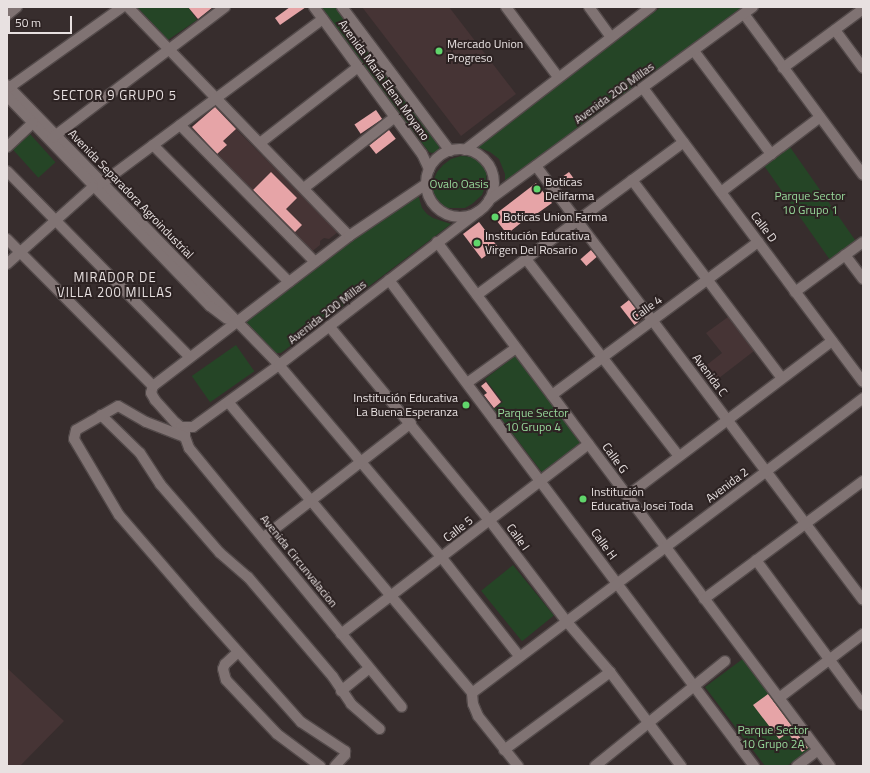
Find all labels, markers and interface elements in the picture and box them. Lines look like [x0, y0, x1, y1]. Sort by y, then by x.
scale bar [10, 8, 74, 34]
text: 50 m [15, 13, 41, 32]
street label: Avenida María Elena Moyano [335, 17, 433, 143]
place label: Mercado Union Progreso [447, 37, 523, 65]
marker: Mercado Union Progreso [434, 46, 444, 56]
street label: Avenida 200 Millas [571, 59, 657, 127]
district label: SECTOR 9 GRUPO 5 [53, 87, 177, 103]
street label: Avenida Separadora Agroindustrial [65, 126, 197, 262]
place label: Boticas Delifarma [545, 175, 594, 203]
park label: Ovalo Oasis [429, 177, 489, 191]
marker: Boticas Delifarma [532, 184, 542, 194]
park label: Parque Sector 10 Grupo 1 [775, 189, 845, 217]
street label: Calle D [748, 209, 780, 245]
place label: Boticas Union Farma [503, 210, 607, 224]
marker: Boticas Union Farma [490, 212, 500, 222]
place label: Institución Educativa Virgen Del Rosario [485, 229, 590, 257]
marker: Institución Educativa Virgen Del Rosario [472, 238, 482, 248]
district label: MIRADOR DE VILLA 200 MILLAS [57, 270, 173, 301]
street label: Avenida 200 Millas [285, 277, 369, 347]
street label: Calle 4 [629, 292, 665, 324]
street label: Avenida C [689, 351, 731, 399]
place label: Institución Educativa La Buena Esperanza [353, 391, 458, 419]
marker: Institución Educativa La Buena Esperanza [461, 400, 471, 410]
park label: Parque Sector 10 Grupo 4 [498, 406, 568, 434]
street label: Calle G [599, 440, 631, 476]
street label: Avenida 2 [703, 464, 751, 506]
place label: Institución Educativa Josei Toda [591, 485, 693, 513]
marker: Institución Educativa Josei Toda [578, 494, 588, 504]
street label: Avenida Circunvalacion [257, 512, 341, 610]
street label: Calle 5 [440, 513, 476, 545]
street label: Calle I [503, 521, 533, 553]
street label: Calle H [588, 526, 620, 562]
park label: Parque Sector 10 Grupo 2A [738, 723, 808, 751]

